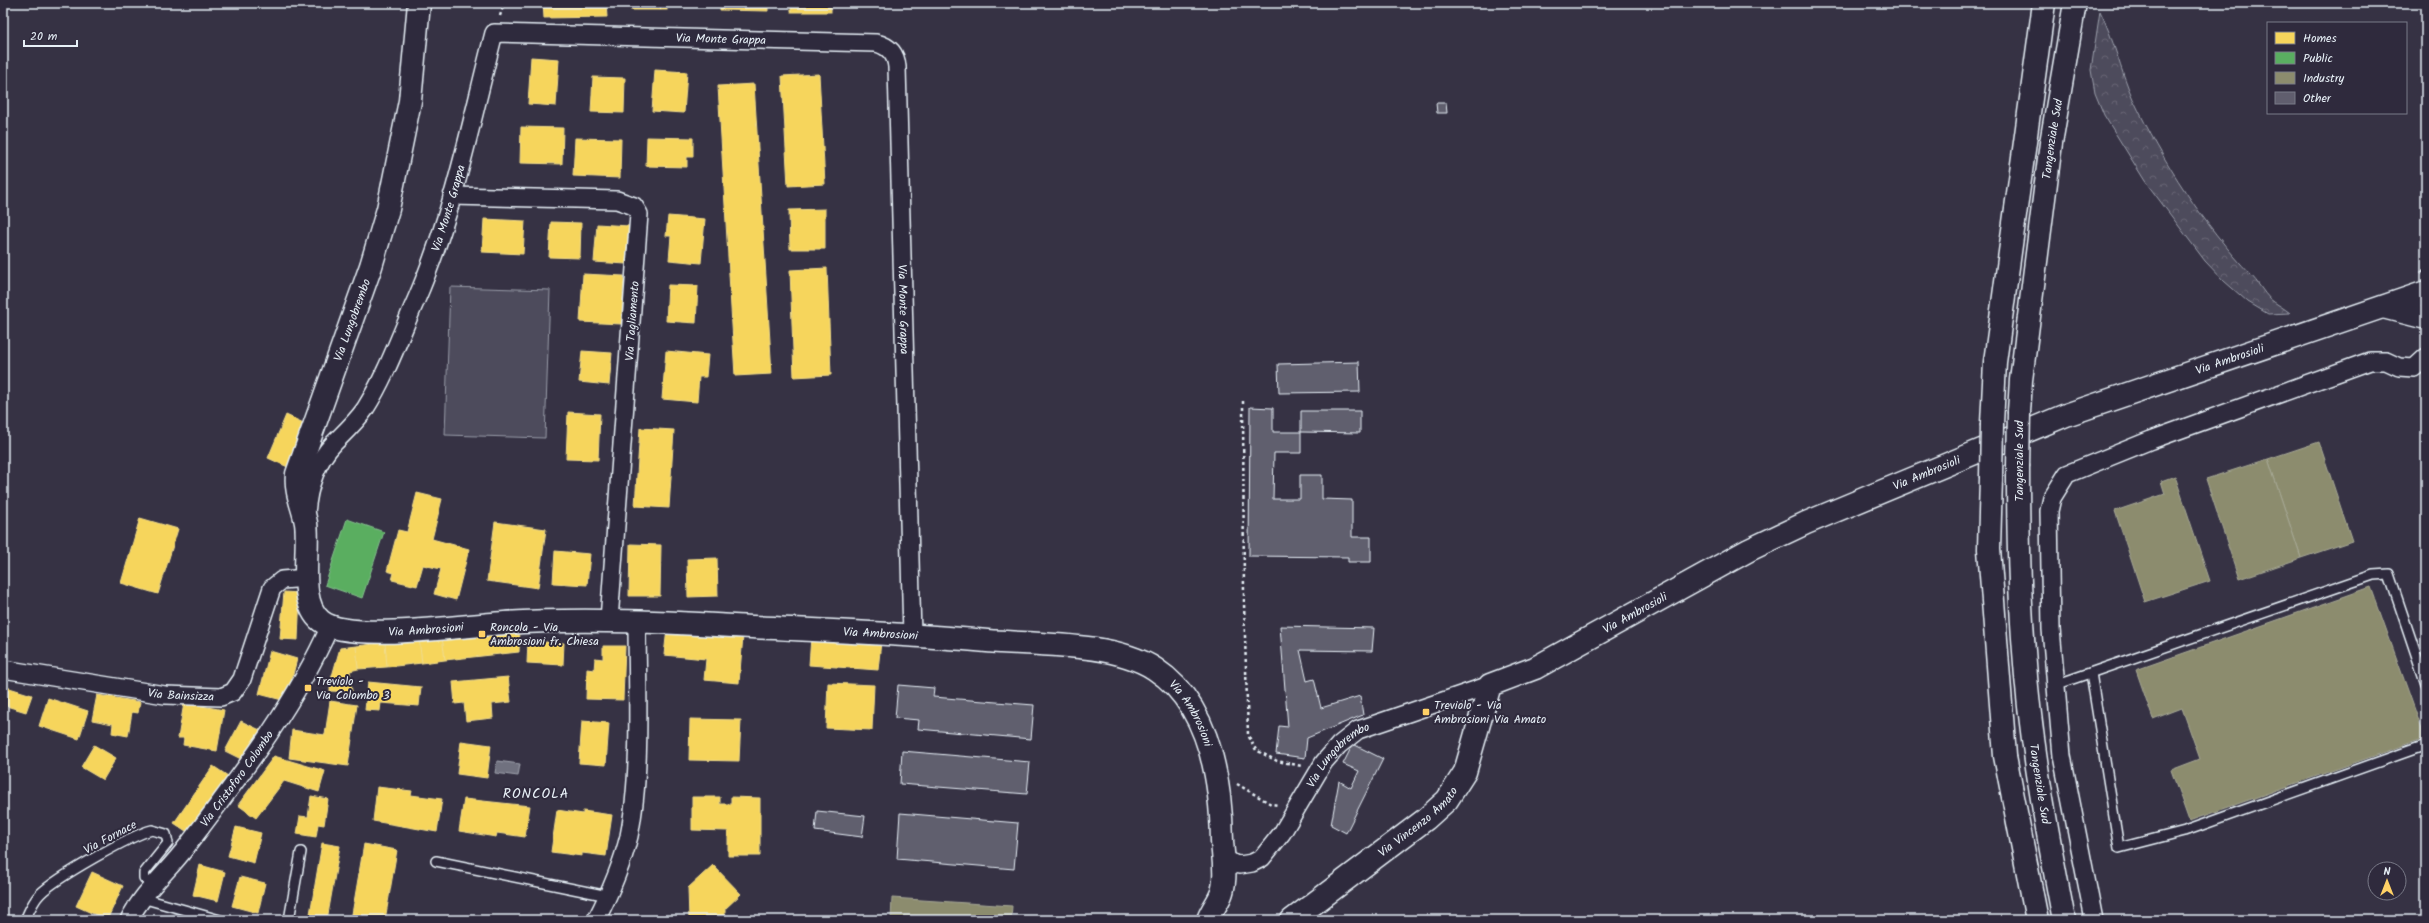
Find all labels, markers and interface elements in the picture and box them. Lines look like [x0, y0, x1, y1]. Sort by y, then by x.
scale bar [24, 22, 77, 48]
legend [2267, 22, 2407, 114]
text: 20 m [30, 27, 58, 46]
street label: Via Monte Grappa [676, 29, 767, 50]
text: Homes [2303, 29, 2337, 48]
text: Public [2303, 49, 2333, 68]
text: Industry [2303, 69, 2345, 88]
text: Other [2303, 89, 2332, 108]
street label: Tangenziale Sud [2037, 97, 2069, 180]
street label: Via Monte Grappa [427, 162, 471, 254]
street label: Via Monte Grappa [892, 264, 914, 355]
street label: Via Lungobrembo [329, 276, 376, 364]
street label: Via Tagliamento [620, 280, 645, 362]
street label: Via Ambrosioli [2193, 339, 2268, 380]
street label: Tangenziale Sud [2010, 419, 2029, 502]
street label: Via Ambrosioli [1890, 450, 1964, 496]
street label: Via Ambrosioli [1599, 587, 1672, 639]
street label: Via Ambrosioni [388, 618, 466, 642]
place label: Roncola - Via Ambrosioni fr. Chiesa [490, 618, 599, 651]
street label: Via Ambrosioni [843, 622, 920, 646]
marker: Roncola - Via Ambrosioni fr. Chiesa [477, 629, 487, 639]
place label: Treviolo - Via Colombo 3 [316, 672, 390, 705]
street label: Via Ambrosioni [1164, 676, 1218, 750]
street label: Via Bainsizza [146, 683, 215, 707]
marker: Treviolo - Via Colombo 3 [303, 683, 313, 693]
place label: Treviolo - Via Ambrosioni Via Amato [1434, 696, 1546, 729]
marker: Treviolo - Via Ambrosioni Via Amato [1421, 707, 1431, 717]
street label: Via Lungobrembo [1302, 718, 1372, 791]
street label: Via Cristoforo Colombo [196, 727, 279, 831]
street label: Tangenziale Sud [2024, 743, 2055, 827]
district label: RONCOLA [503, 783, 569, 805]
street label: Via Vincenzo Amato [1374, 783, 1463, 862]
street label: Via Fornace [80, 815, 141, 859]
north arrow [2367, 861, 2407, 901]
text: N [2384, 863, 2391, 881]

